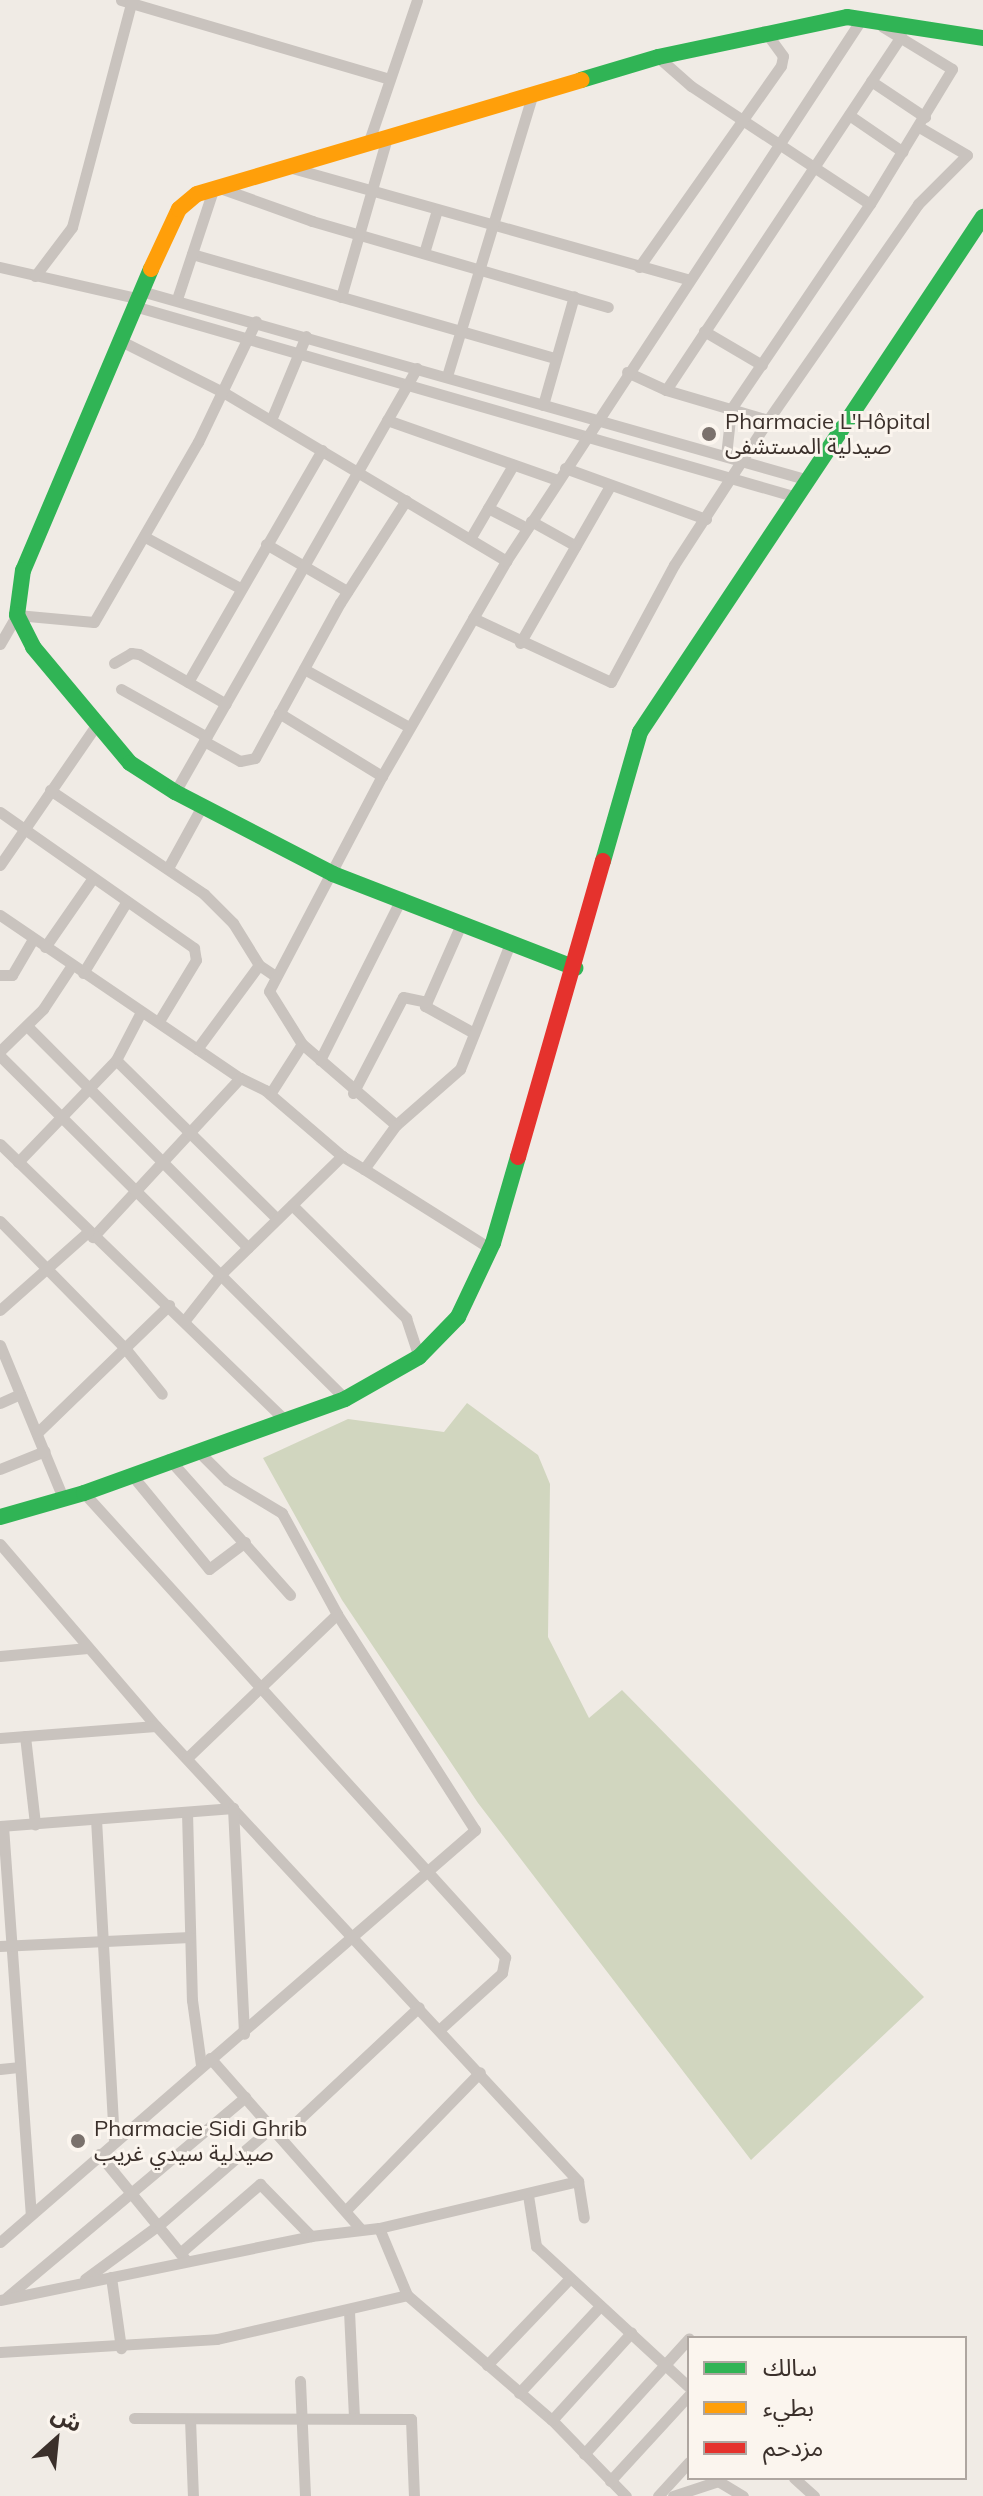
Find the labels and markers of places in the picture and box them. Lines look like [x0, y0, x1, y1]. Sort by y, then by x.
place label: Pharmacie L'Hôpital صيدلية المستشفى [725, 408, 931, 460]
marker: Pharmacie L'Hôpital صيدلية المستشفى [700, 425, 718, 443]
place label: Pharmacie Sidi Ghrib صيدلية سيدي غريب [94, 2115, 307, 2166]
marker: Pharmacie Sidi Ghrib صيدلية سيدي غريب [69, 2132, 87, 2150]

